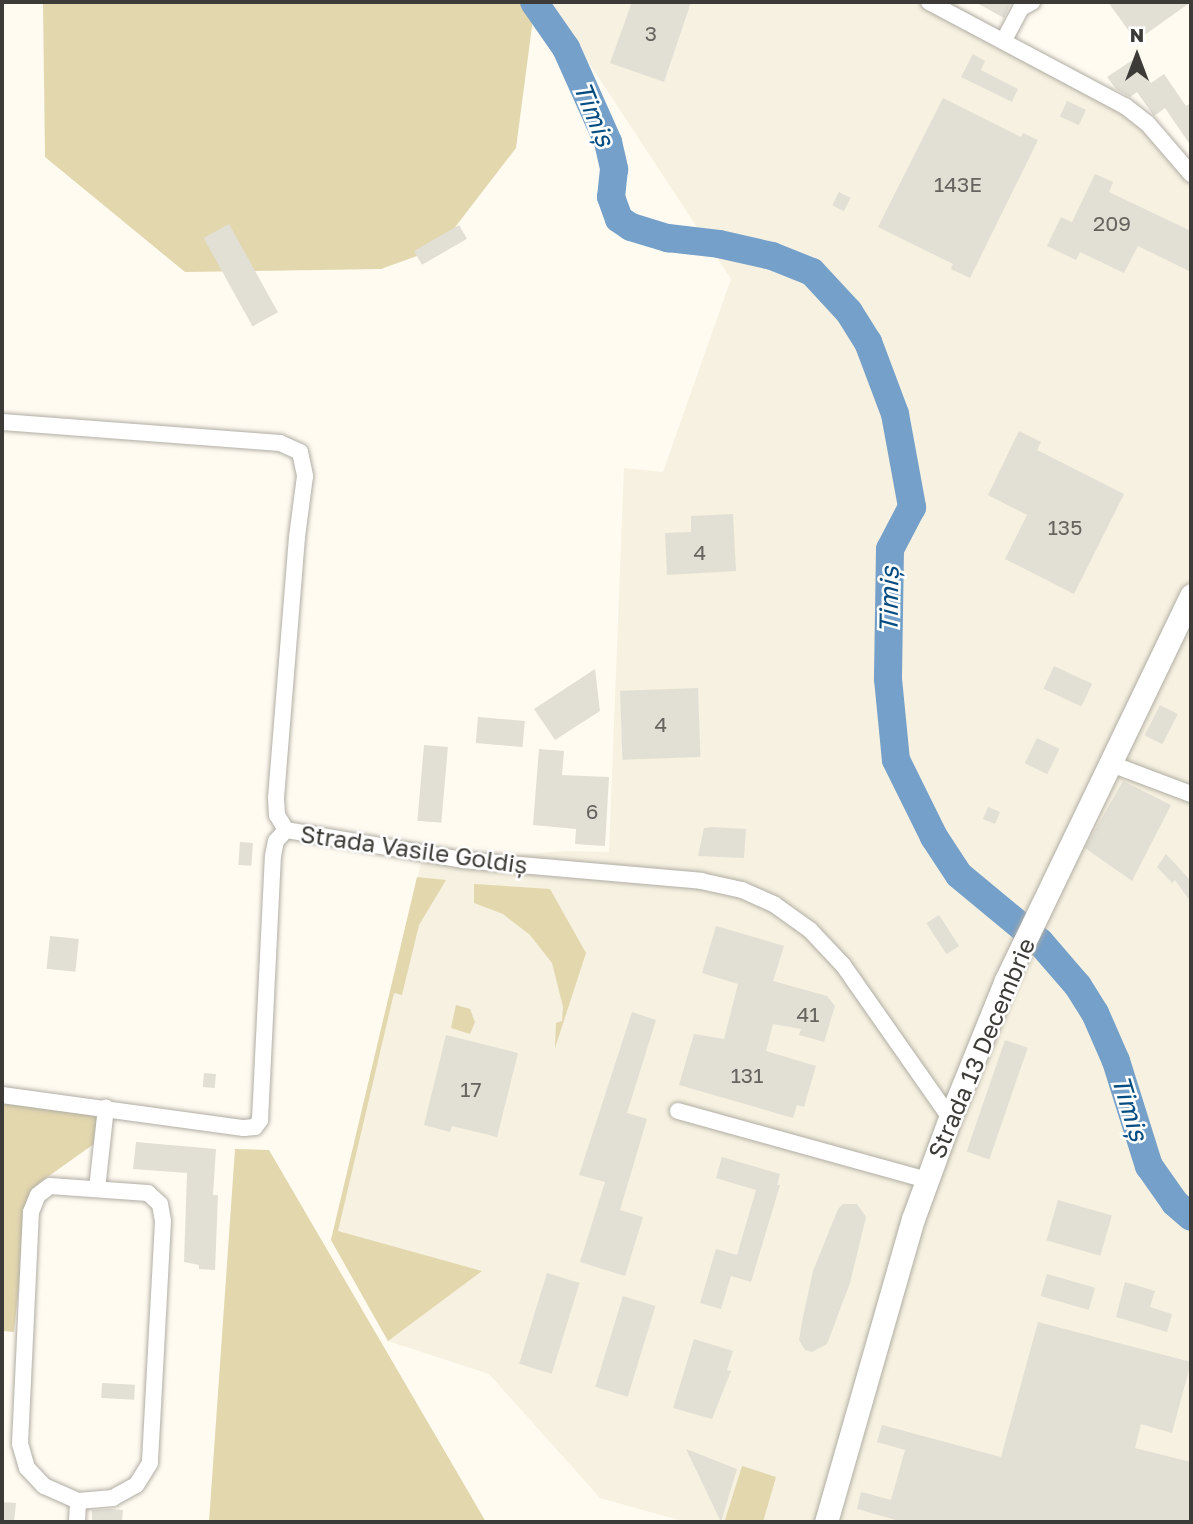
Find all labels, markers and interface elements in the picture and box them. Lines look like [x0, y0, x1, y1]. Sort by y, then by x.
house number: 3 [645, 20, 657, 46]
north arrow [1102, 21, 1172, 91]
text: N [1130, 23, 1144, 46]
water label: Timiș [567, 77, 621, 151]
house number: 143E [934, 171, 982, 197]
house number: 209 [1093, 210, 1131, 236]
house number: 135 [1048, 514, 1082, 540]
house number: 4 [694, 539, 706, 565]
water label: Timiș [873, 566, 905, 634]
house number: 4 [655, 711, 667, 737]
house number: 6 [586, 798, 598, 824]
street label: Strada Vasile Goldiș [299, 819, 529, 879]
street label: Strada 13 Decembrie [922, 933, 1040, 1163]
house number: 41 [797, 1001, 819, 1027]
house number: 131 [731, 1062, 763, 1088]
water label: Timiș [1105, 1071, 1155, 1145]
house number: 17 [460, 1076, 482, 1102]

